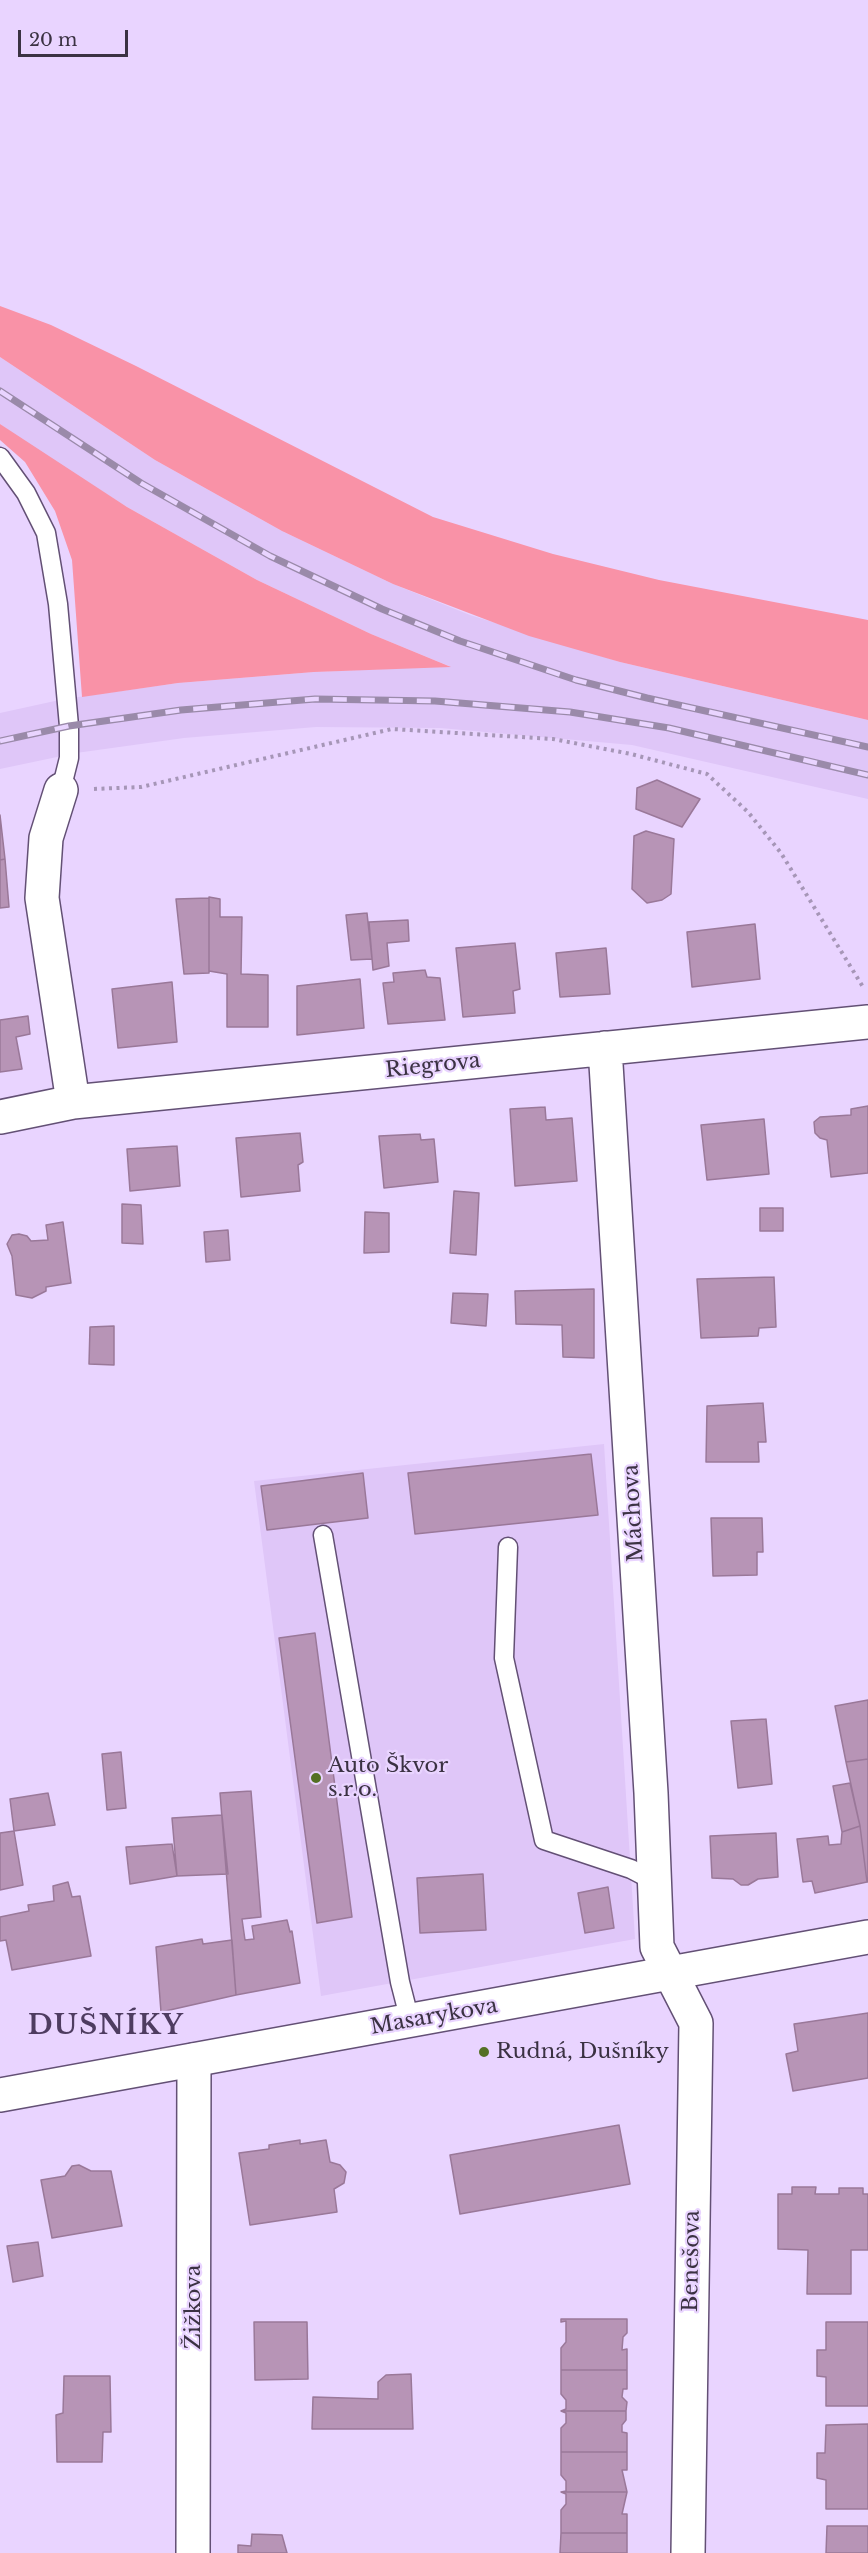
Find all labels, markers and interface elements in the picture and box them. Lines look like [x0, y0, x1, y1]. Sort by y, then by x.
scale bar [21, 18, 130, 56]
text: 20 m [29, 29, 77, 51]
street label: Riegrova [384, 1048, 482, 1084]
street label: Máchova [619, 1464, 649, 1562]
place label: Auto Škvor s.r.o. [328, 1753, 448, 1803]
marker: Auto Škvor s.r.o. [309, 1771, 323, 1785]
street label: Masarykova [368, 1993, 500, 2041]
district label: DUŠNÍKY [28, 2010, 184, 2042]
place label: Rudná, Dušníky [496, 2039, 669, 2065]
marker: Rudná, Dušníky [477, 2045, 491, 2059]
street label: Benešova [679, 2210, 705, 2312]
street label: Žižkova [181, 2265, 207, 2349]

